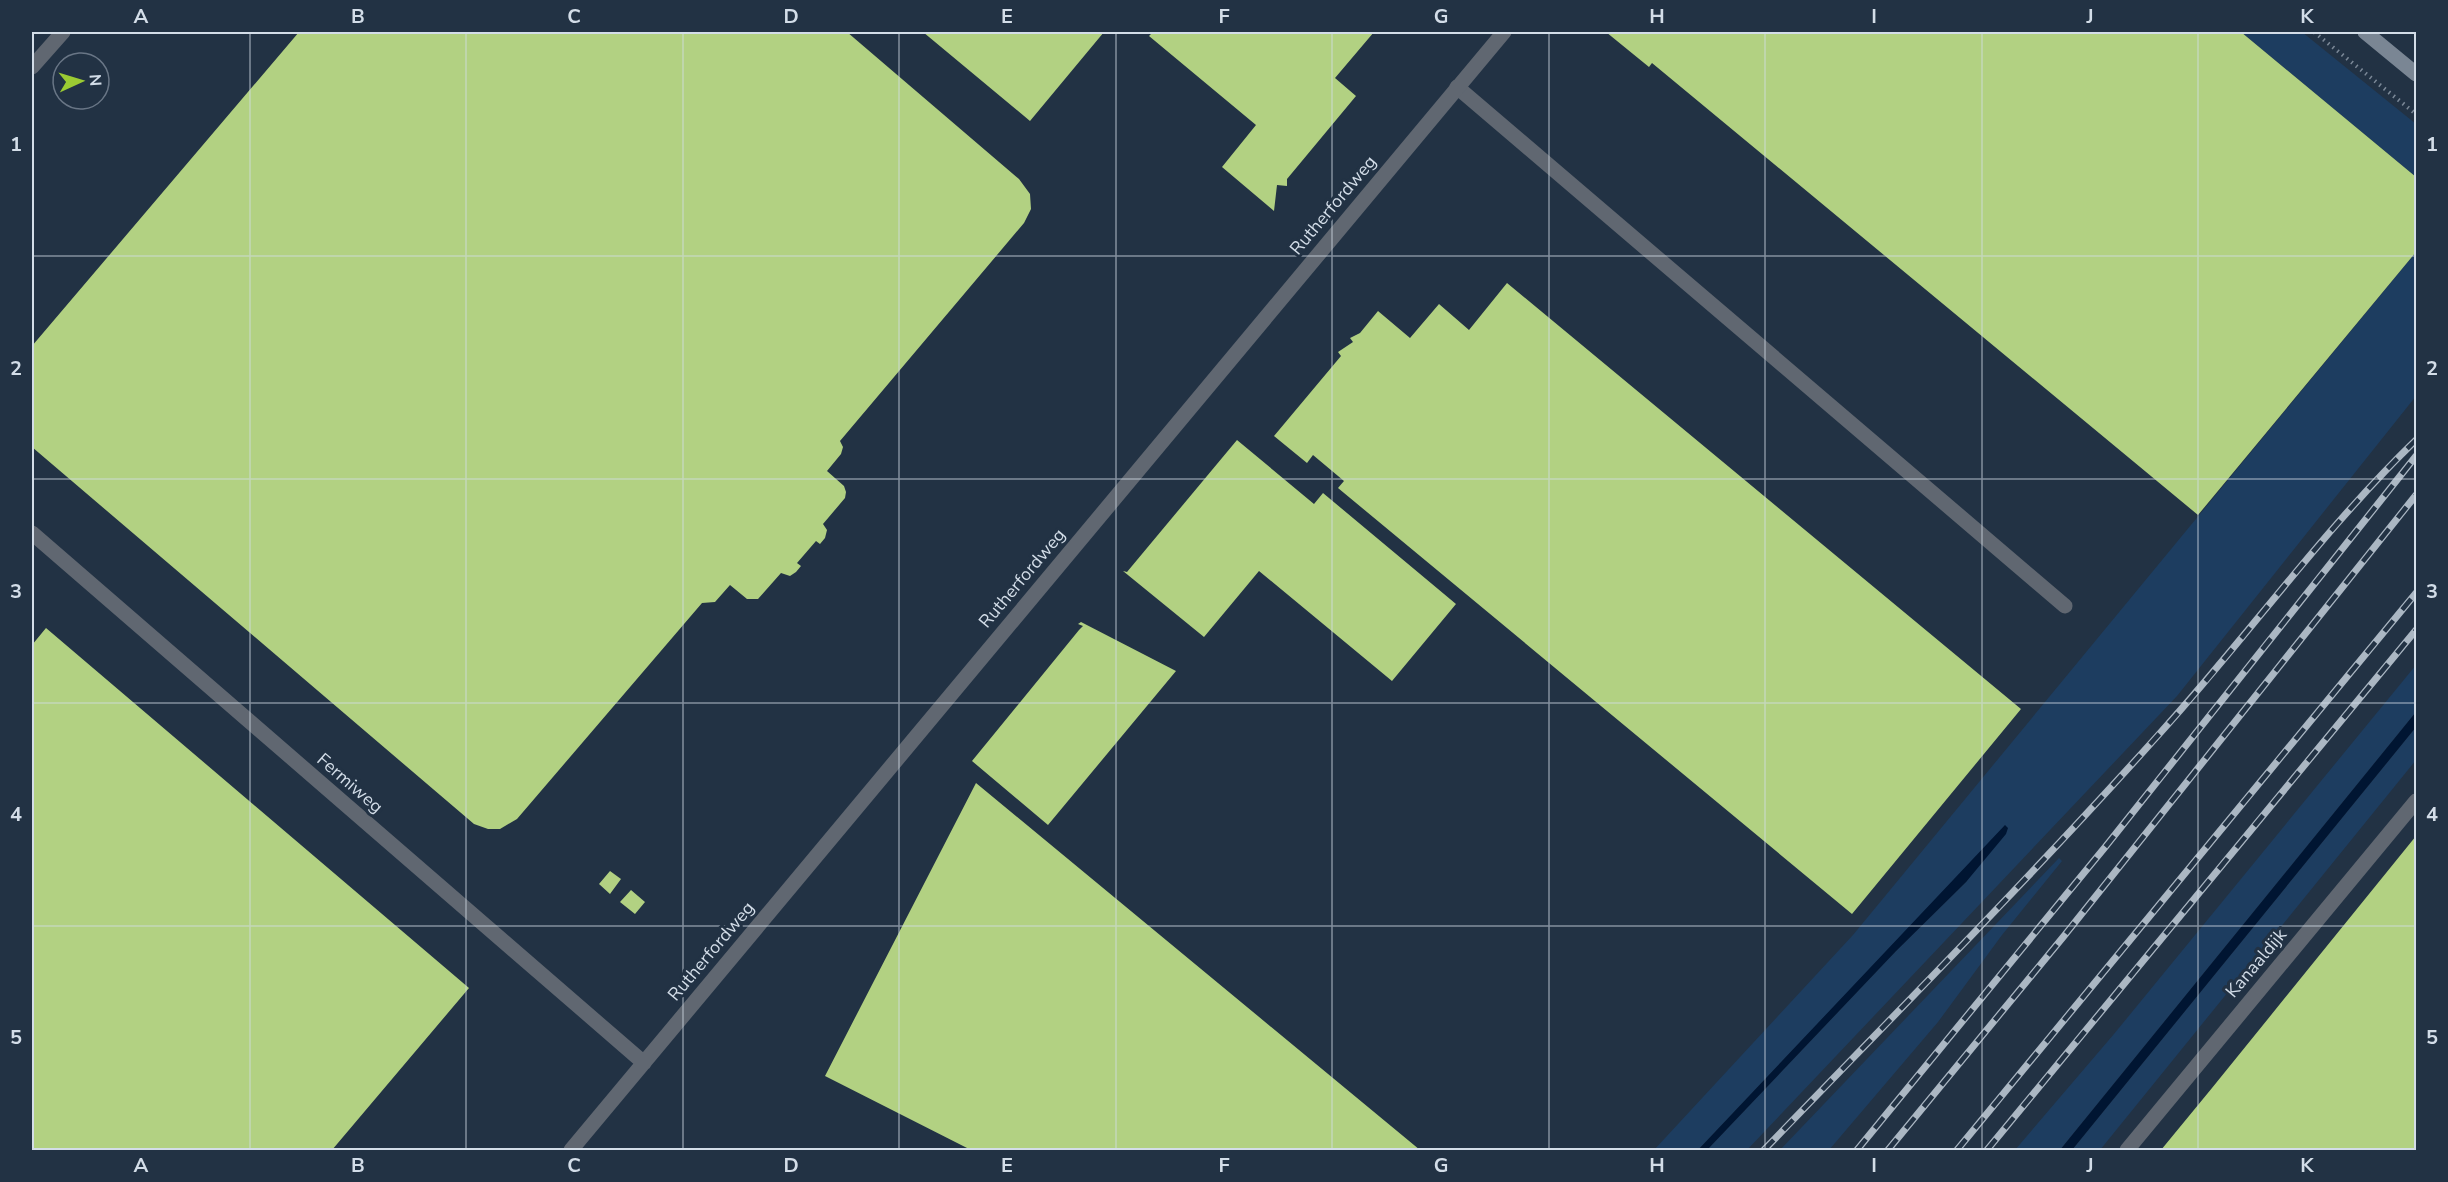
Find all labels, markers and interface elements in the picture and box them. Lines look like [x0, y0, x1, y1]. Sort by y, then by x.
text: A [134, 3, 149, 30]
text: B [351, 3, 365, 30]
text: C [567, 3, 581, 30]
text: D [783, 3, 799, 30]
text: E [1001, 3, 1013, 30]
text: F [1218, 3, 1230, 30]
text: G [1434, 3, 1448, 30]
text: H [1649, 3, 1665, 30]
text: I [1871, 3, 1877, 30]
text: J [2085, 3, 2094, 30]
text: K [2300, 3, 2314, 30]
north arrow [51, 51, 111, 111]
text: N [84, 73, 106, 87]
text: 1 [10, 131, 22, 158]
text: 1 [2426, 131, 2438, 158]
street label: Rutherfordweg [1284, 150, 1382, 260]
text: 2 [10, 355, 22, 382]
text: 2 [2426, 355, 2438, 382]
street label: Rutherfordweg [973, 523, 1071, 633]
text: 3 [10, 578, 22, 605]
text: 3 [2426, 578, 2438, 605]
street label: Fermiweg [312, 748, 388, 818]
text: 4 [10, 801, 22, 828]
text: 4 [2426, 801, 2438, 828]
street label: Rutherfordweg [662, 896, 760, 1006]
street label: Kanaaldijk [2220, 923, 2293, 1003]
text: 5 [10, 1024, 22, 1051]
text: 5 [2426, 1024, 2438, 1051]
text: A [134, 1152, 149, 1179]
text: B [351, 1152, 365, 1179]
text: C [567, 1152, 581, 1179]
text: D [783, 1152, 799, 1179]
text: E [1001, 1152, 1013, 1179]
text: F [1218, 1152, 1230, 1179]
text: G [1434, 1152, 1448, 1179]
text: H [1649, 1152, 1665, 1179]
text: I [1871, 1152, 1877, 1179]
text: J [2085, 1152, 2094, 1179]
text: K [2300, 1152, 2314, 1179]

